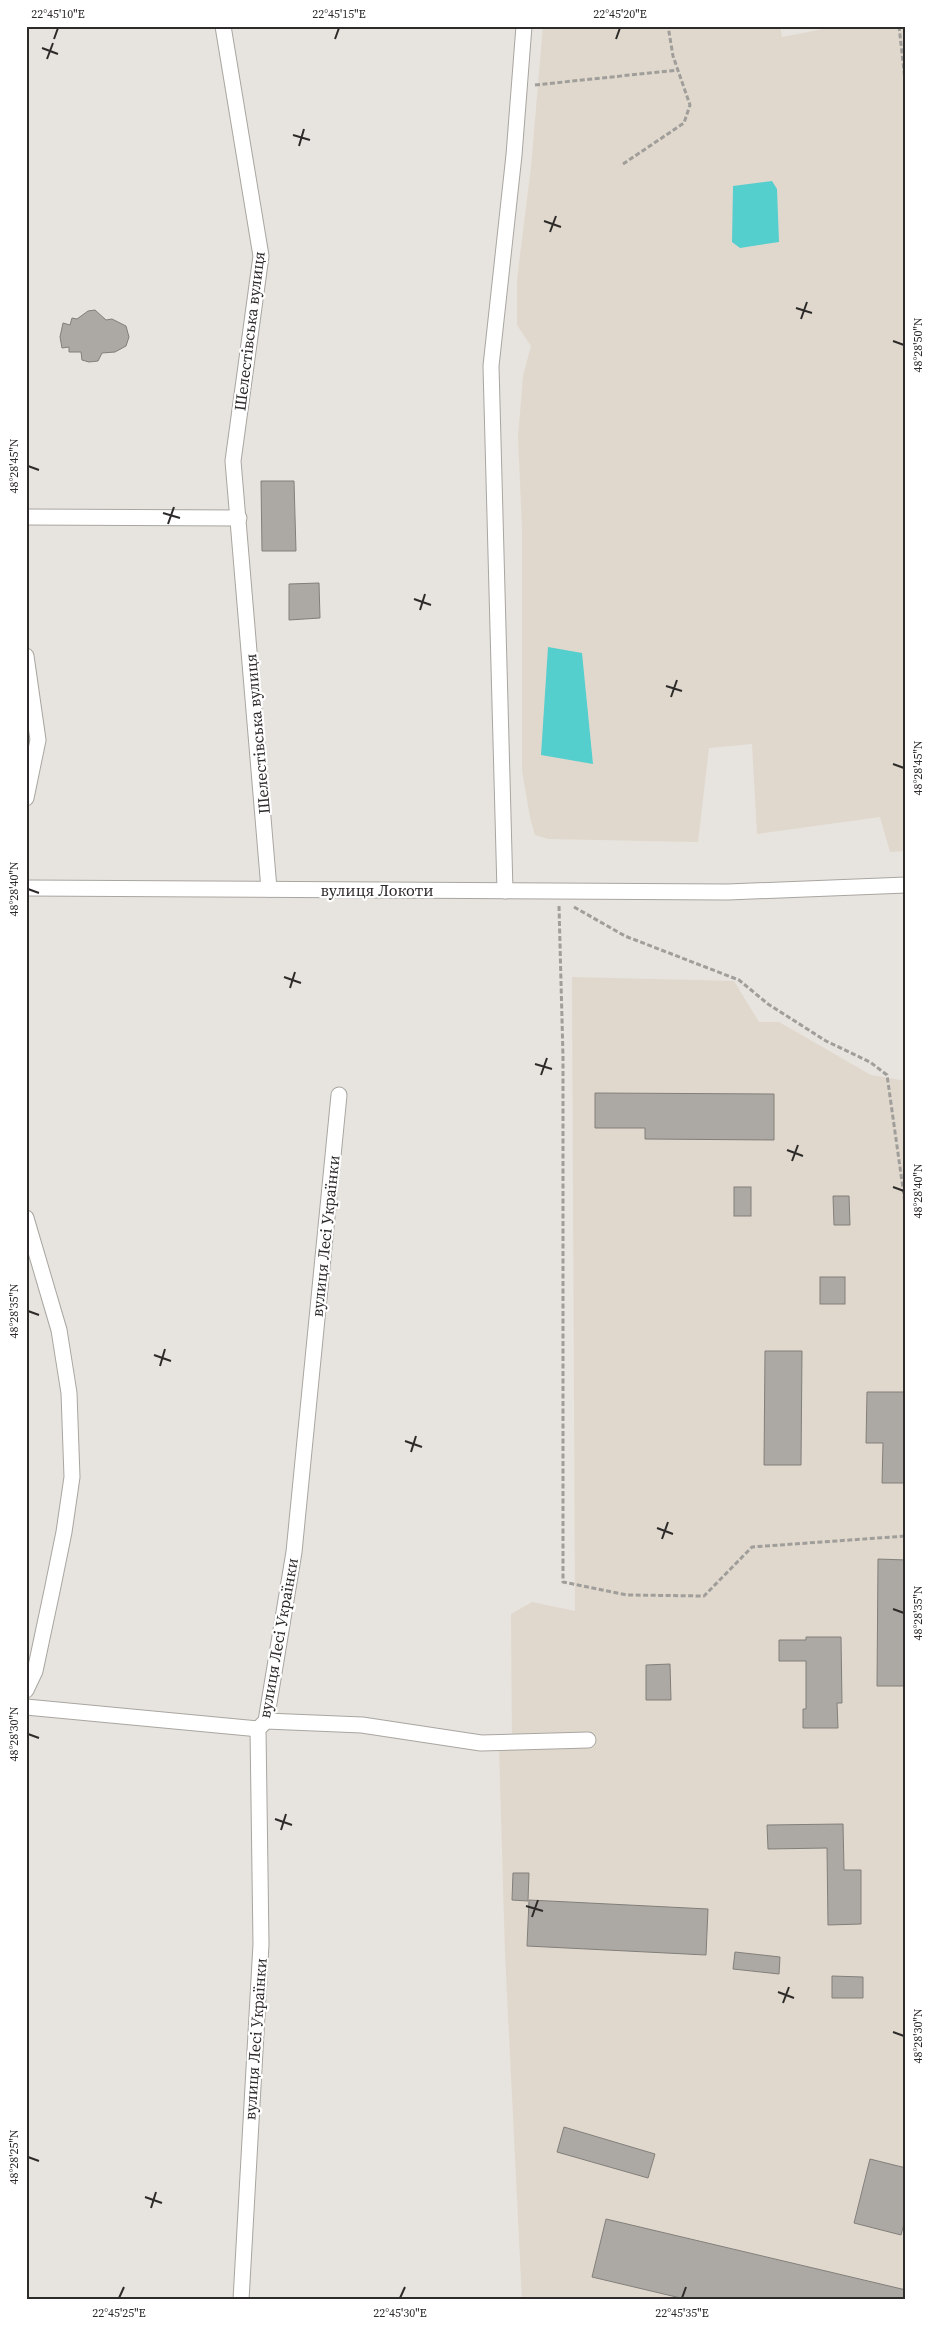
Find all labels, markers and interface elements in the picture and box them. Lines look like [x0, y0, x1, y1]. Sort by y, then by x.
text: 22°45'10"E [31, 6, 85, 22]
text: 22°45'15"E [312, 6, 366, 22]
text: 22°45'20"E [593, 6, 647, 22]
street label: Шелестівська вулиця [228, 250, 270, 412]
text: 48°28'50"N [910, 317, 926, 373]
text: 48°28'45"N [6, 438, 22, 494]
street label: Шелестівська вулиця [239, 653, 275, 815]
text: 48°28'45"N [910, 740, 926, 796]
text: 48°28'40"N [6, 861, 22, 917]
street label: вулиця Локоти [320, 879, 434, 901]
street label: вулиця Лесі Українки [306, 1154, 344, 1318]
text: 48°28'40"N [910, 1163, 926, 1219]
text: 48°28'35"N [6, 1283, 22, 1339]
street label: вулиця Лесі Українки [253, 1556, 303, 1720]
text: 48°28'35"N [910, 1585, 926, 1641]
text: 48°28'30"N [6, 1706, 22, 1762]
street label: вулиця Лесі Українки [238, 1957, 272, 2121]
text: 48°28'30"N [910, 2008, 926, 2064]
text: 48°28'25"N [6, 2129, 22, 2185]
text: 22°45'25"E [92, 2305, 146, 2321]
text: 22°45'30"E [373, 2305, 427, 2321]
text: 22°45'35"E [655, 2305, 709, 2321]

